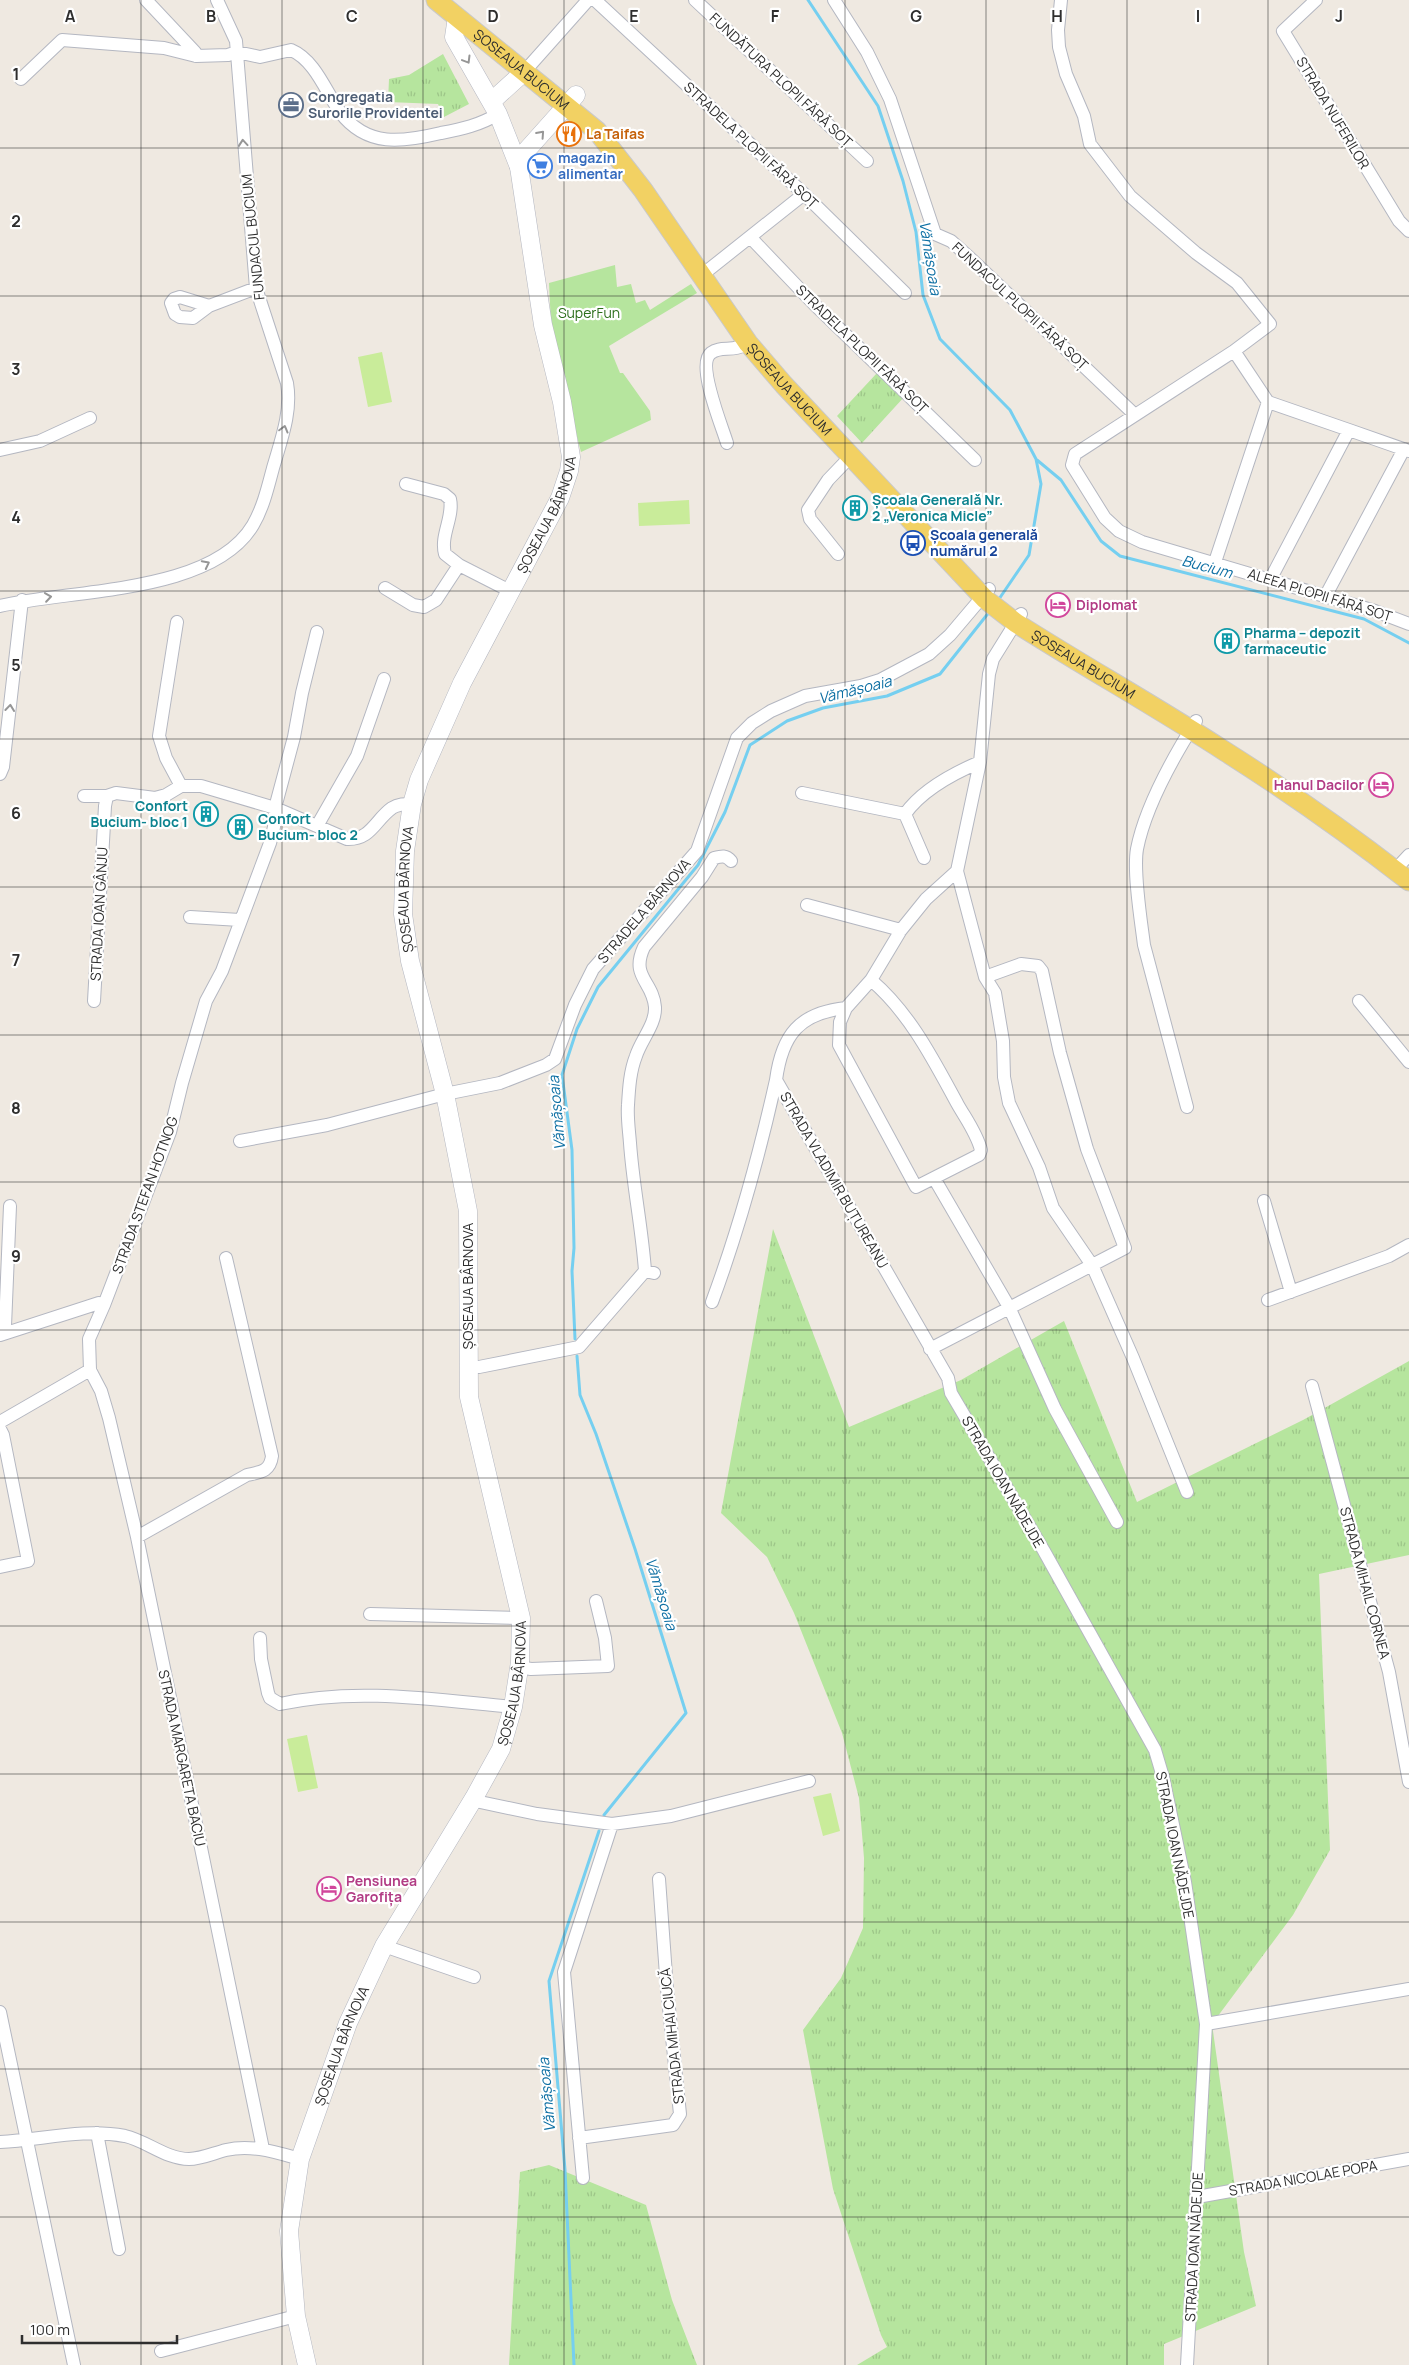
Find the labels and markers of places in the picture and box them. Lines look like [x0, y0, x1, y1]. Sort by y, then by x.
place label: Congregatia Surorile Providentei [308, 87, 443, 122]
office icon: Congregatia Surorile Providentei [278, 92, 304, 118]
restaurant icon: La Taifas [556, 121, 582, 147]
place label: La Taifas [586, 124, 645, 143]
place label: magazin alimentar [558, 148, 623, 183]
supermarket icon: magazin alimentar [527, 153, 553, 179]
place label: Școala Generală Nr. 2 „Veronica Micle” [872, 490, 1003, 525]
building icon: Școala Generală Nr. 2 „Veronica Micle” [842, 495, 868, 521]
place label: Școala generală numărul 2 [930, 525, 1038, 560]
bus stop icon: Școala generală numărul 2 [900, 530, 926, 556]
hotel icon: Diplomat [1045, 592, 1071, 618]
place label: Diplomat [1076, 595, 1138, 614]
place label: Pharma – depozit farmaceutic [1244, 623, 1360, 658]
building icon: Pharma – depozit farmaceutic [1214, 628, 1240, 654]
hotel icon: Hanul Dacilor [1368, 772, 1394, 798]
place label: Hanul Dacilor [1274, 775, 1364, 794]
place label: Confort Bucium- bloc 1 [90, 796, 188, 831]
building icon: Confort Bucium- bloc 1 [193, 801, 219, 827]
place label: Confort Bucium- bloc 2 [258, 809, 358, 844]
building icon: Confort Bucium- bloc 2 [227, 814, 253, 840]
place label: Pensiunea Garofița [346, 1871, 417, 1907]
hotel icon: Pensiunea Garofița [316, 1876, 342, 1902]

